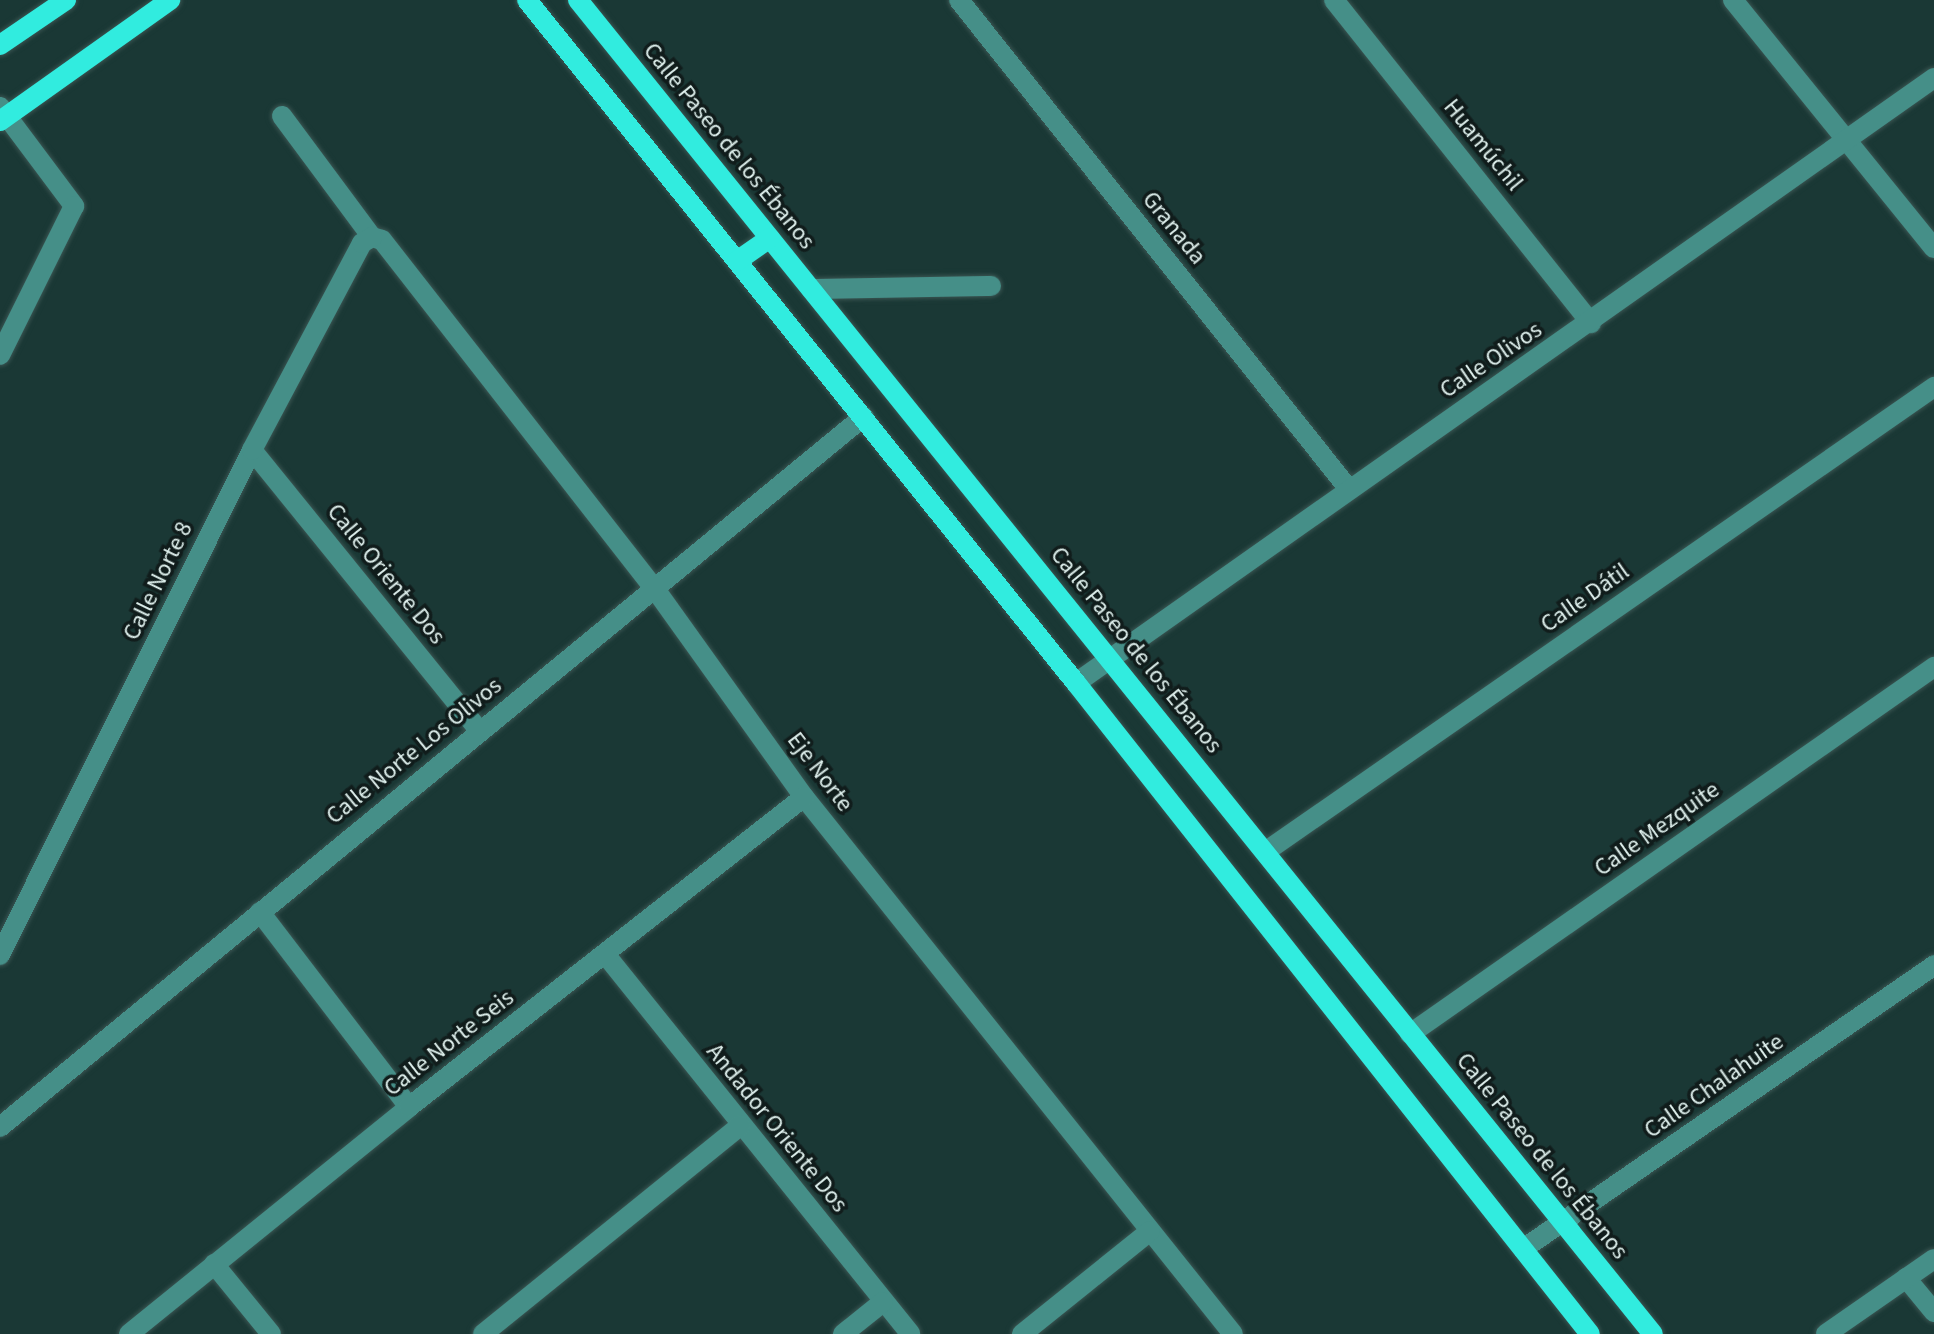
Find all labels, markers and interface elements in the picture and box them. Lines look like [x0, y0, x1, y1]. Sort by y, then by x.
street label: Calle Paseo de los Ébanos [637, 37, 821, 255]
street label: Huamúchil [1437, 93, 1529, 197]
street label: Granada [1136, 186, 1212, 270]
street label: Calle Olivos [1435, 315, 1547, 405]
street label: Calle Oriente Dos [321, 498, 451, 650]
street label: Calle Norte 8 [117, 517, 199, 645]
street label: Calle Paseo de los Ébanos [1044, 541, 1228, 759]
street label: Calle Dátil [1535, 557, 1635, 639]
street label: Calle Norte Los Olivos [320, 671, 508, 831]
street label: Eje Norte [781, 727, 859, 817]
street label: Calle Mezquite [1589, 775, 1725, 883]
street label: Calle Norte Seis [378, 983, 520, 1103]
street label: Calle Chalahuite [1639, 1027, 1789, 1145]
street label: Andador Oriente Dos [700, 1038, 854, 1218]
street label: Calle Paseo de los Ébanos [1450, 1047, 1634, 1265]

